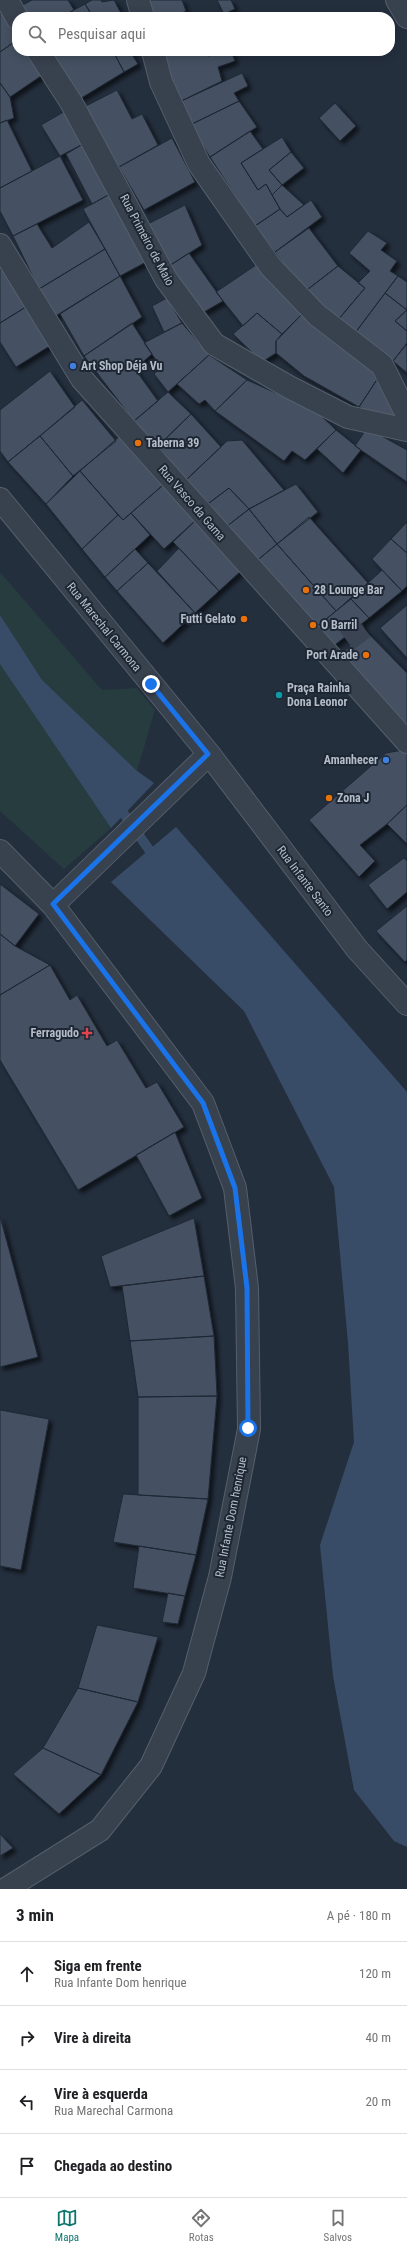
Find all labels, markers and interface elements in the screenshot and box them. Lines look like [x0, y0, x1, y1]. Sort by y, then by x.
search box [12, 12, 395, 56]
icon: search [26, 23, 48, 45]
text: Pesquisar aqui [58, 25, 146, 43]
street label: Rua Primeiro de Maio [117, 192, 177, 288]
place label: Art Shop Déja Vu [81, 359, 163, 373]
marker: Art Shop Déja Vu [68, 361, 78, 371]
place label: Taberna 39 [146, 436, 199, 450]
marker: Taberna 39 [133, 438, 143, 448]
street label: Rua Vasco da Gama [156, 463, 229, 544]
street label: Rua Marechal Carmona [64, 580, 144, 674]
place label: 28 Lounge Bar [314, 583, 383, 597]
marker: 28 Lounge Bar [301, 585, 311, 595]
place label: Futti Gelato [180, 612, 236, 626]
marker: Futti Gelato [239, 614, 249, 624]
place label: O Barril [321, 618, 357, 632]
marker: O Barril [308, 620, 318, 630]
place label: Port Arade [306, 648, 358, 662]
marker: Port Arade [361, 650, 371, 660]
route end [142, 675, 160, 693]
place label: Praça Rainha Dona Leonor [287, 681, 350, 709]
marker: Praça Rainha Dona Leonor [274, 690, 284, 700]
place label: Amanhecer [324, 753, 378, 767]
marker: Amanhecer [381, 755, 391, 765]
place label: Zona J [337, 791, 370, 805]
marker: Zona J [324, 793, 334, 803]
street label: Rua Infante Santo [274, 843, 336, 919]
place label: Ferragudo [30, 1026, 79, 1040]
marker: Ferragudo [82, 1028, 92, 1038]
route start [239, 1419, 257, 1437]
street label: Rua Infante Dom henrique [212, 1455, 250, 1578]
text: 3 min [16, 1905, 54, 1925]
text: A pé · 180 m [327, 1908, 391, 1923]
text: Siga em frente [54, 1957, 142, 1975]
icon: ahead [16, 1963, 38, 1985]
text: 120 m [359, 1966, 391, 1981]
text: Rua Infante Dom henrique [54, 1975, 187, 1990]
icon: right [16, 2027, 38, 2049]
text: Vire à direita [54, 2029, 131, 2047]
text: 40 m [365, 2030, 391, 2045]
text: Vire à esquerda [54, 2085, 148, 2103]
icon: left [16, 2091, 38, 2113]
text: 20 m [365, 2094, 391, 2109]
text: Rua Marechal Carmona [54, 2103, 173, 2118]
icon: arrive [16, 2155, 38, 2177]
text: Chegada ao destino [54, 2157, 172, 2175]
tab: Mapa [55, 2207, 79, 2244]
tab: Rotas [189, 2207, 214, 2244]
tab: Salvos [323, 2207, 352, 2244]

